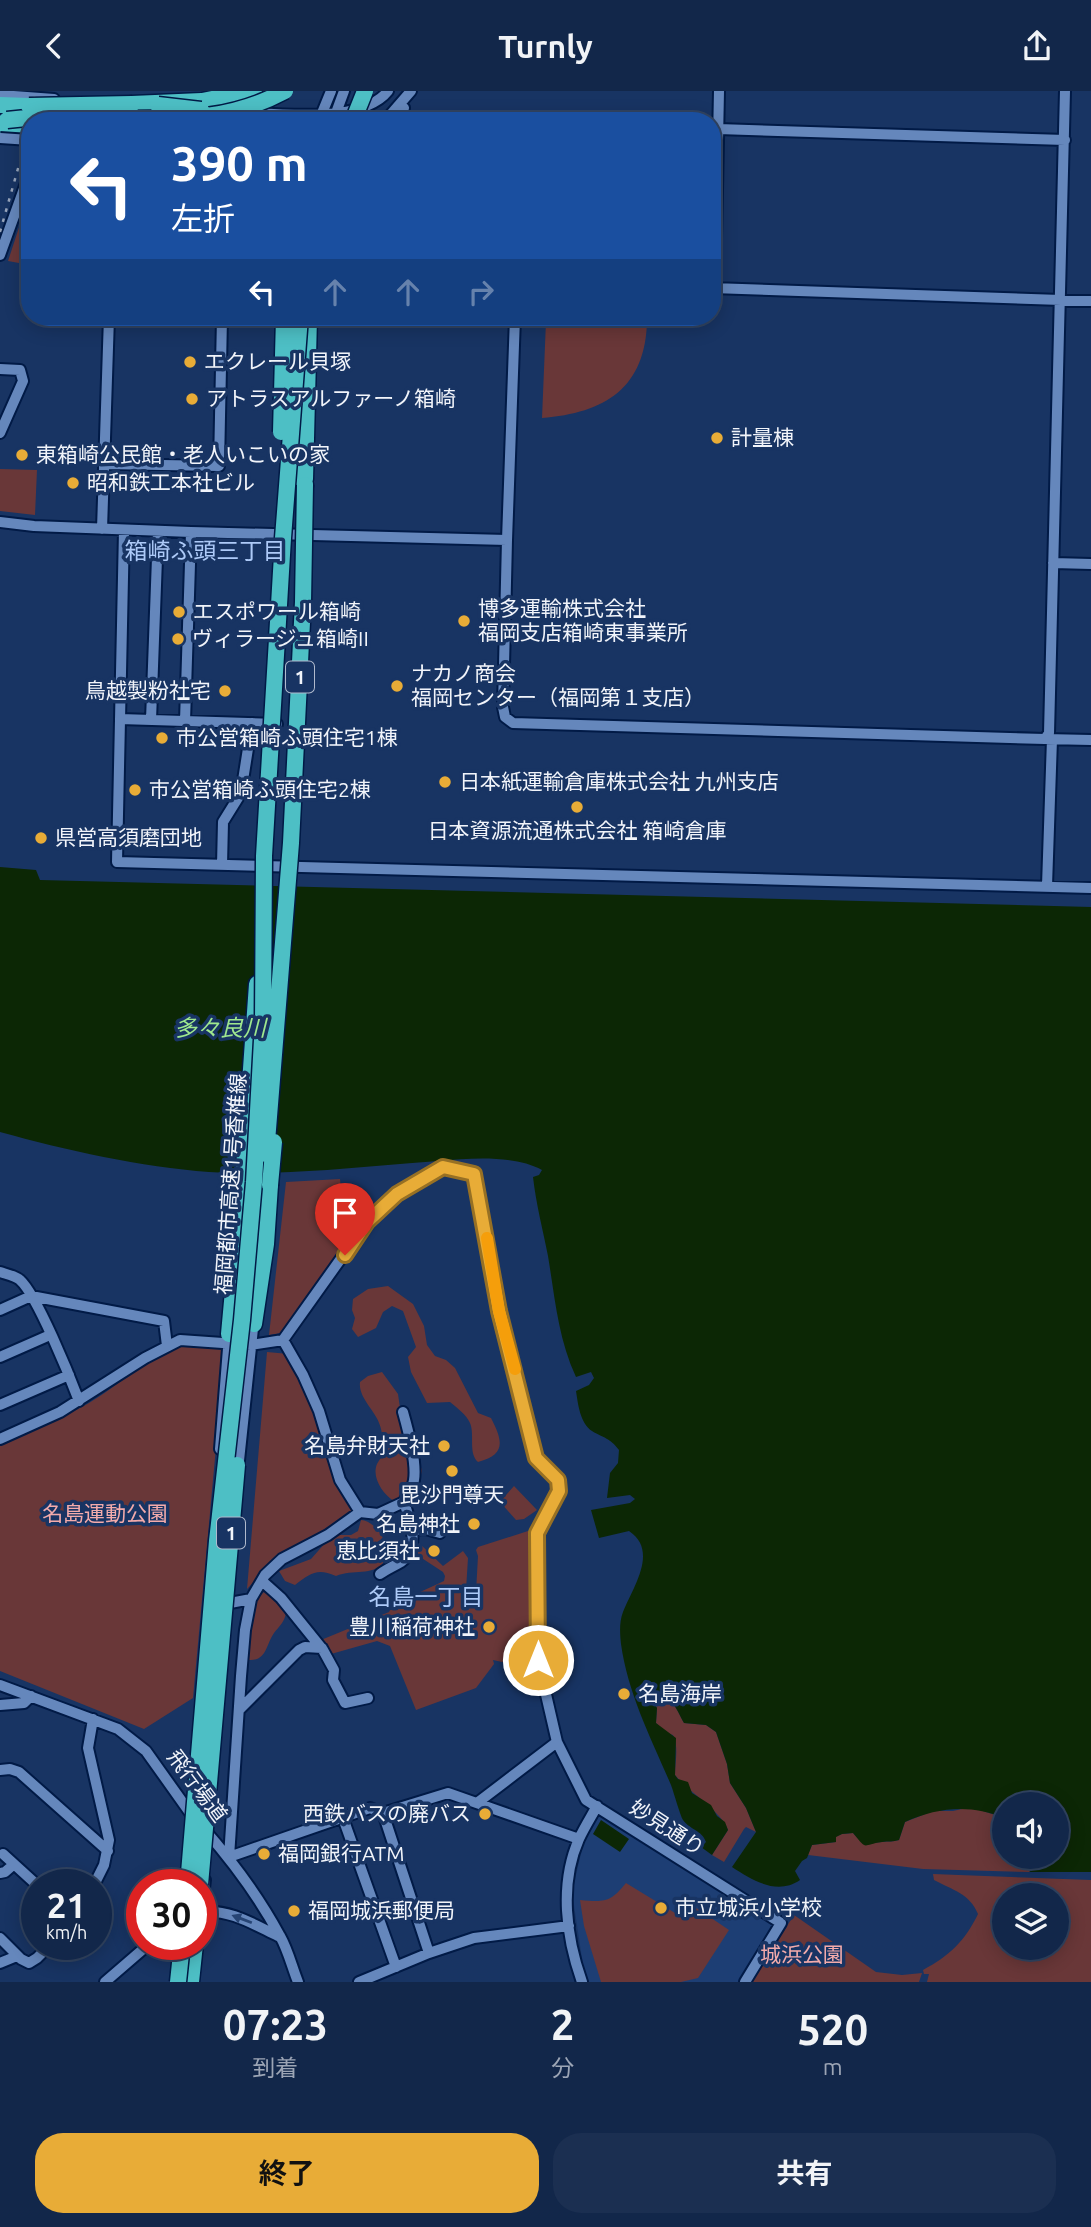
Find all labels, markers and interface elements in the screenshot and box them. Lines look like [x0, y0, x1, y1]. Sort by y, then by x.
icon: back [35, 27, 73, 65]
icon: share [1018, 27, 1056, 65]
text: Turnly [498, 28, 593, 64]
text: 390 m [171, 135, 308, 190]
icon: left [56, 140, 147, 231]
text: 左折 [171, 200, 235, 236]
icon: left [243, 273, 281, 311]
icon: ahead [316, 273, 354, 311]
icon: ahead [389, 273, 427, 311]
icon: right [462, 273, 500, 311]
place label: エクレール貝塚 [204, 349, 351, 373]
marker: エクレール貝塚 [182, 354, 198, 370]
place label: アトラスアルファーノ箱崎 [206, 386, 456, 410]
marker: アトラスアルファーノ箱崎 [184, 391, 200, 407]
place label: 計量棟 [731, 425, 794, 449]
marker: 計量棟 [709, 430, 725, 446]
place label: 東箱崎公民館・老人いこいの家 [36, 442, 330, 466]
marker: 東箱崎公民館・老人いこいの家 [14, 447, 30, 463]
place label: 昭和鉄工本社ビル [87, 470, 255, 494]
marker: 昭和鉄工本社ビル [65, 475, 81, 491]
district label: 箱崎ふ頭三丁目 [125, 538, 286, 563]
place label: 博多運輸株式会社 福岡支店箱崎東事業所 [478, 596, 688, 644]
place label: エスポワール箱崎 [193, 599, 361, 623]
marker: エスポワール箱崎 [171, 604, 187, 620]
marker: 博多運輸株式会社 福岡支店箱崎東事業所 [456, 613, 472, 629]
place label: ヴィラージュ箱崎II [192, 626, 369, 650]
marker: ヴィラージュ箱崎II [170, 631, 186, 647]
road number: 1 [286, 661, 314, 692]
place label: ナカノ商会 福岡センター（福岡第１支店） [411, 661, 705, 709]
place label: 鳥越製粉社宅 [85, 678, 211, 702]
marker: ナカノ商会 福岡センター（福岡第１支店） [389, 678, 405, 694]
marker: 鳥越製粉社宅 [217, 683, 233, 699]
place label: 市公営箱崎ふ頭住宅1棟 [176, 725, 398, 749]
marker: 市公営箱崎ふ頭住宅1棟 [154, 730, 170, 746]
place label: 日本紙運輸倉庫株式会社 九州支店 [459, 769, 779, 793]
marker: 日本紙運輸倉庫株式会社 九州支店 [437, 774, 453, 790]
place label: 市公営箱崎ふ頭住宅2棟 [149, 777, 371, 801]
marker: 市公営箱崎ふ頭住宅2棟 [127, 782, 143, 798]
marker: 日本資源流通株式会社 箱崎倉庫 [569, 799, 585, 815]
place label: 日本資源流通株式会社 箱崎倉庫 [428, 818, 726, 842]
place label: 県営高須磨団地 [55, 825, 202, 849]
marker: 県営高須磨団地 [33, 830, 49, 846]
water label: 多々良川 [174, 1015, 269, 1040]
street label: 福岡都市高速1号香椎線 [210, 1072, 250, 1295]
pin [315, 1183, 375, 1255]
icon: arrive [326, 1194, 364, 1232]
place label: 名島弁財天社 [304, 1433, 430, 1457]
marker: 名島弁財天社 [436, 1438, 452, 1454]
marker: 毘沙門尊天 [444, 1463, 460, 1479]
place label: 毘沙門尊天 [400, 1482, 505, 1506]
park label: 名島運動公園 [42, 1501, 168, 1525]
place label: 名島神社 [376, 1511, 460, 1535]
marker: 名島神社 [466, 1516, 482, 1532]
road number: 1 [217, 1517, 245, 1549]
place label: 恵比須社 [336, 1538, 420, 1562]
marker: 恵比須社 [426, 1543, 442, 1559]
district label: 名島一丁目 [369, 1584, 484, 1609]
place label: 豊川稲荷神社 [349, 1614, 475, 1638]
marker: 豊川稲荷神社 [481, 1619, 497, 1635]
position arrow [501, 1623, 575, 1697]
place label: 名島海岸 [638, 1681, 722, 1705]
marker: 名島海岸 [616, 1686, 632, 1702]
street label: 飛行場道 [163, 1745, 233, 1826]
map controls [992, 1792, 1069, 1960]
button: sound [992, 1792, 1069, 1869]
street label: 妙見通り [626, 1794, 709, 1860]
place label: 西鉄バスの廃バス [303, 1801, 471, 1825]
marker: 西鉄バスの廃バス [477, 1806, 493, 1822]
place label: 福岡銀行ATM [278, 1841, 404, 1865]
marker: 福岡銀行ATM [256, 1846, 272, 1862]
speed limit sign: 30 [126, 1869, 217, 1960]
button: layers [992, 1883, 1069, 1960]
text: 21 [47, 1885, 86, 1925]
place label: 市立城浜小学校 [675, 1895, 822, 1919]
place label: 福岡城浜郵便局 [308, 1898, 455, 1922]
marker: 市立城浜小学校 [653, 1900, 669, 1916]
marker: 福岡城浜郵便局 [286, 1903, 302, 1919]
one-way arrow [232, 1914, 253, 1925]
text: km/h [46, 1922, 87, 1942]
park label: 城浜公園 [760, 1942, 844, 1966]
text: 07:23 [223, 2001, 328, 2048]
text: 2 [551, 2001, 574, 2048]
text: 520 [797, 2006, 868, 2053]
text: m [823, 2054, 843, 2079]
text: 到着 [252, 2055, 298, 2080]
text: 分 [551, 2055, 574, 2080]
button: 終了 [35, 2133, 539, 2213]
button: 共有 [553, 2133, 1056, 2213]

